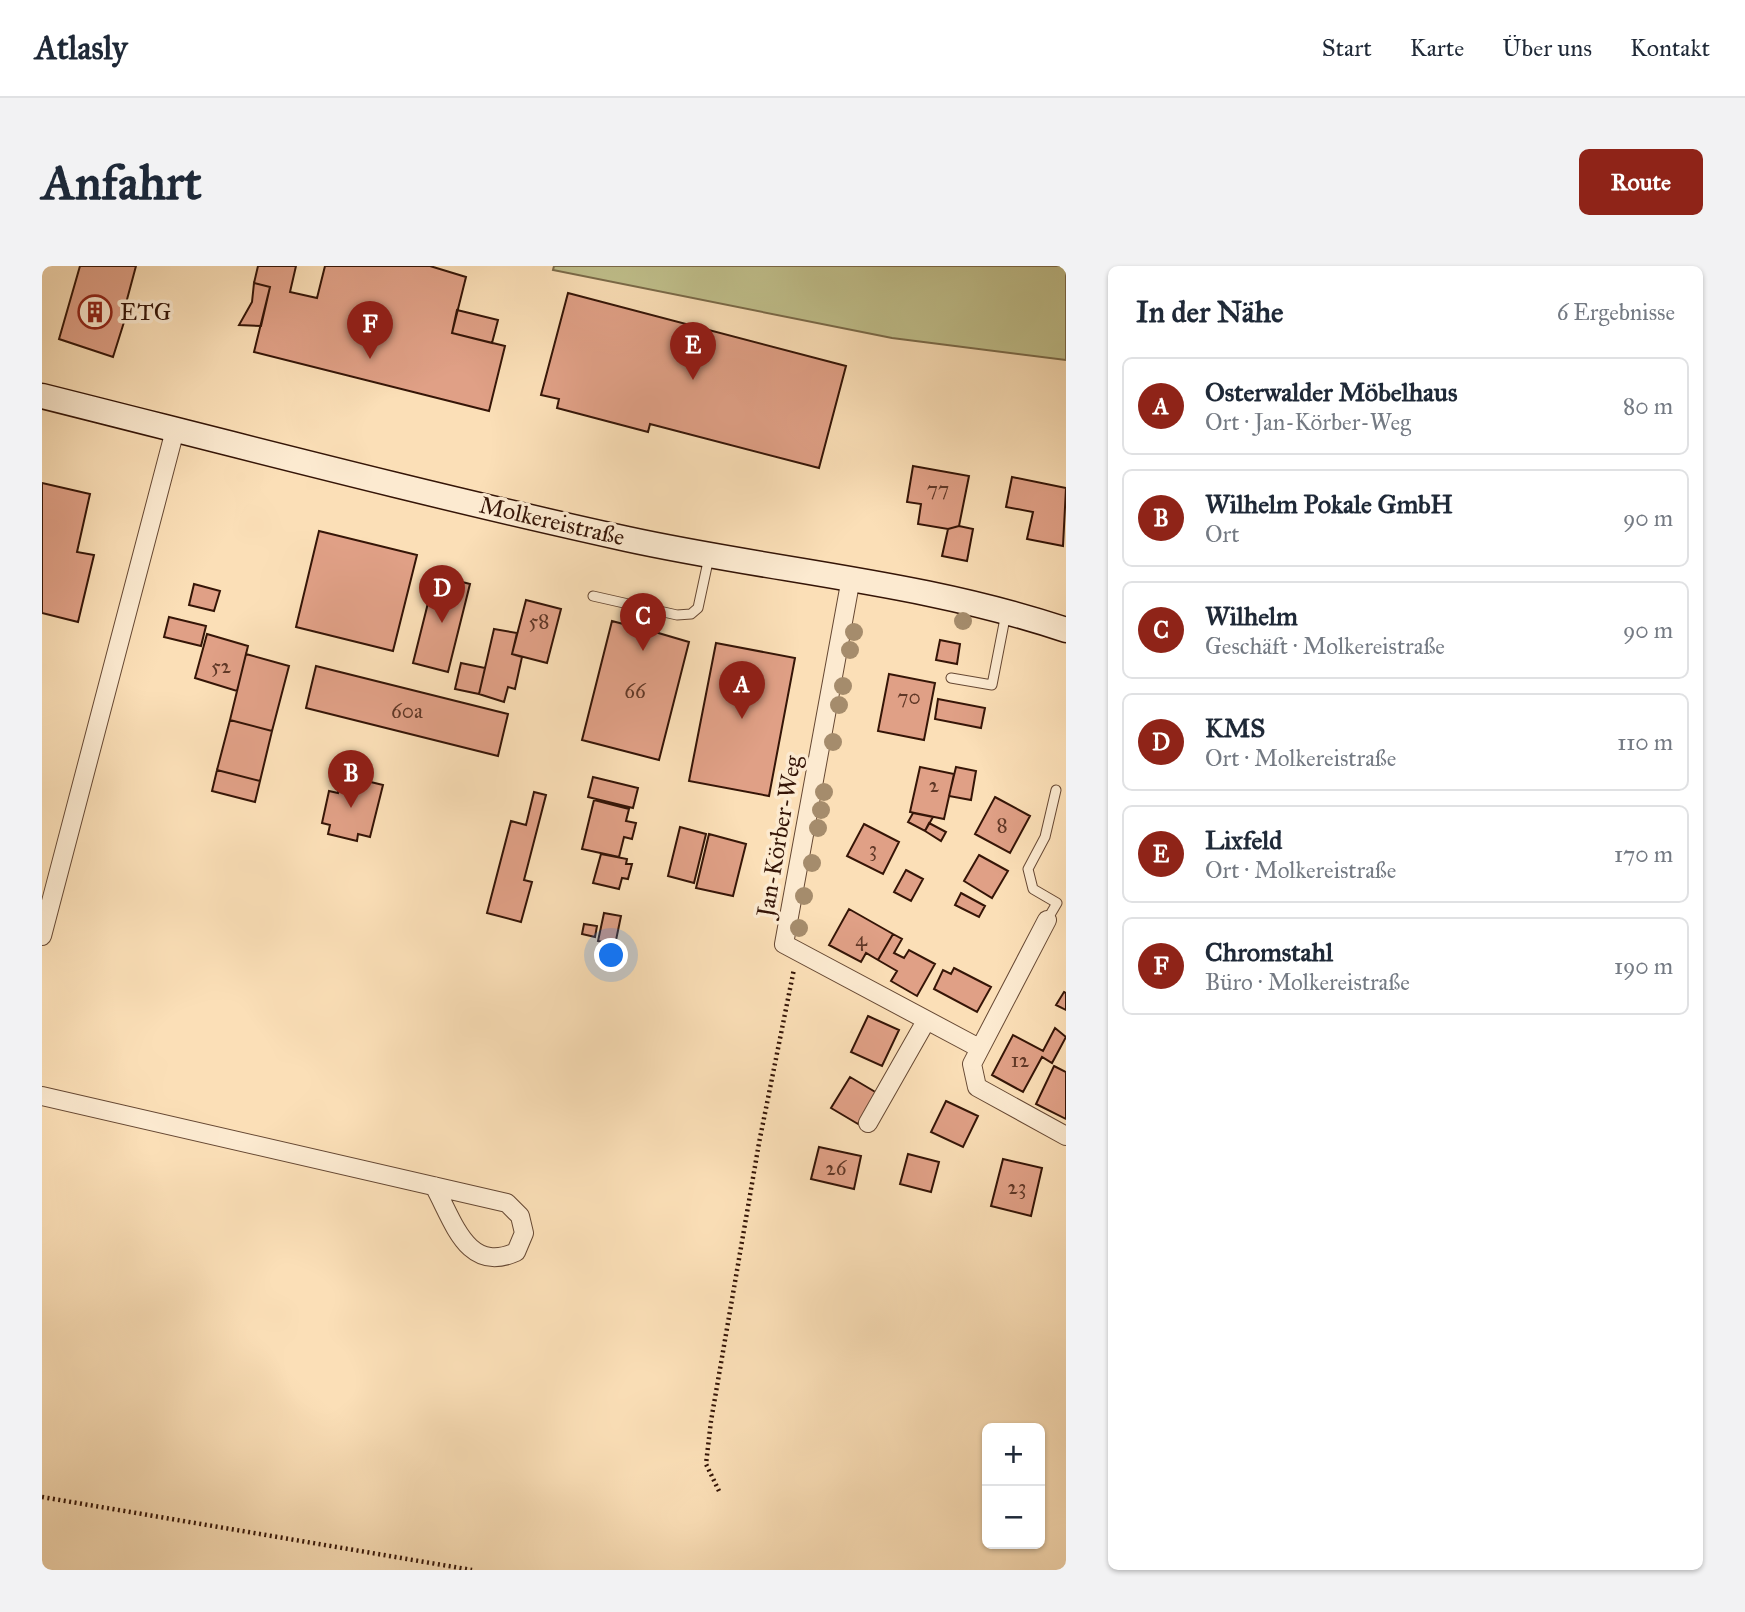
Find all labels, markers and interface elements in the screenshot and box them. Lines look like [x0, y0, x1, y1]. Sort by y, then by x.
text: Atlasly [35, 28, 127, 68]
text: Start [1322, 33, 1372, 63]
text: Karte [1410, 33, 1464, 63]
text: Über uns [1502, 33, 1592, 63]
text: Kontakt [1630, 33, 1710, 63]
button: Route [1579, 149, 1703, 215]
text: Anfahrt [42, 153, 202, 212]
building icon: ETG [76, 293, 114, 331]
text: In der Nähe [1136, 294, 1284, 330]
place label: ETG [120, 297, 171, 327]
text: 6 Ergebnisse [1557, 298, 1675, 326]
pin: F [347, 301, 393, 359]
pin: E [670, 322, 716, 380]
text: Osterwalder Möbelhaus [1205, 376, 1457, 408]
text: A [1153, 392, 1169, 420]
text: 80 m [1623, 392, 1673, 420]
text: Ort · Jan-Körber-Weg [1205, 408, 1411, 436]
house number: 77 [927, 476, 949, 502]
text: Wilhelm Pokale GmbH [1205, 488, 1453, 520]
street label: Molkereistraße [476, 490, 628, 552]
text: B [1153, 504, 1169, 532]
text: 90 m [1623, 504, 1673, 532]
text: Ort [1205, 520, 1239, 548]
pin: D [419, 565, 465, 623]
pin: C [620, 593, 666, 651]
text: Wilhelm [1205, 600, 1298, 632]
house number: 58 [529, 608, 549, 634]
text: C [1153, 616, 1169, 644]
text: 90 m [1623, 616, 1673, 644]
text: Geschäft · Molkereistraße [1205, 632, 1445, 660]
house number: 52 [211, 653, 232, 679]
pin: A [719, 661, 765, 719]
house number: 66 [624, 678, 647, 704]
house number: 70 [897, 684, 921, 710]
house number: 60a [391, 698, 423, 724]
text: KMS [1205, 712, 1265, 744]
text: D [1152, 728, 1170, 756]
text: 110 m [1617, 728, 1673, 756]
text: Ort · Molkereistraße [1205, 744, 1396, 772]
pin: B [328, 750, 374, 808]
street label: Jan-Körber-Weg [750, 752, 808, 922]
house number: 2 [929, 772, 940, 798]
house number: 8 [996, 812, 1008, 838]
text: Lixfeld [1205, 824, 1282, 856]
house number: 3 [869, 836, 877, 862]
text: E [1153, 840, 1169, 868]
text: 170 m [1614, 840, 1673, 868]
text: Ort · Molkereistraße [1205, 856, 1396, 884]
house number: 4 [855, 926, 868, 952]
text: Chromstahl [1205, 936, 1333, 968]
your location [594, 938, 628, 972]
text: F [1153, 952, 1169, 980]
text: 190 m [1614, 952, 1673, 980]
text: Büro · Molkereistraße [1205, 968, 1410, 996]
house number: 12 [1011, 1047, 1030, 1073]
house number: 26 [825, 1155, 848, 1181]
house number: 23 [1008, 1174, 1026, 1200]
map controls [982, 1423, 1045, 1549]
button: + [982, 1423, 1045, 1486]
button: − [982, 1486, 1045, 1549]

